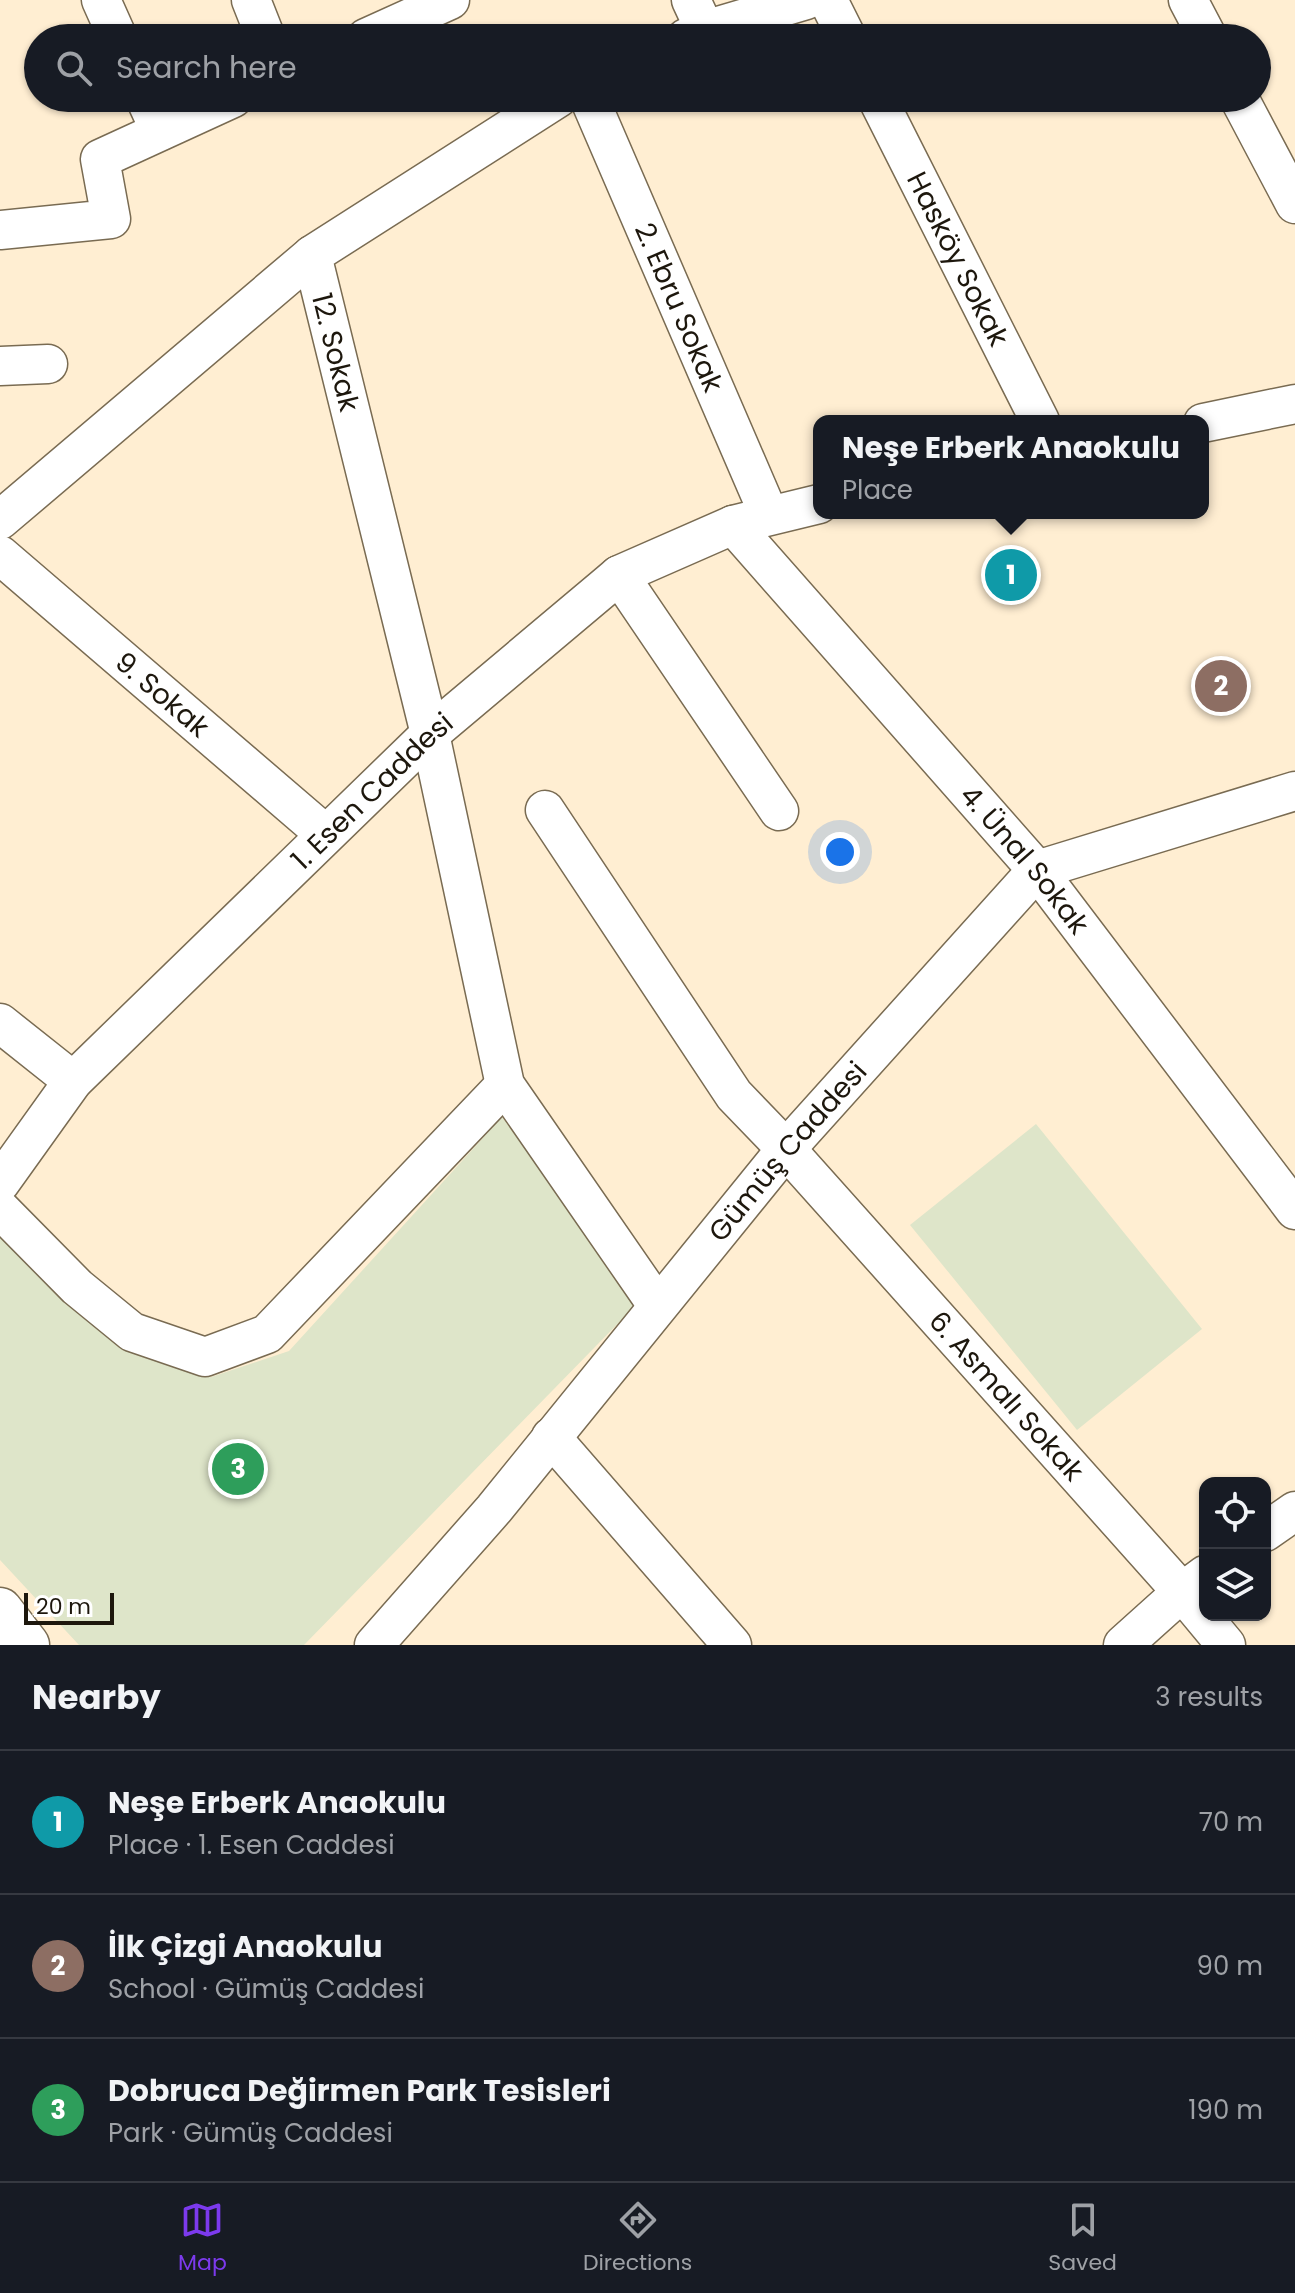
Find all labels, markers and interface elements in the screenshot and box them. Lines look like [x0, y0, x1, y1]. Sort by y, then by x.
search box [24, 24, 1271, 112]
icon: search [52, 46, 96, 90]
text: Search here [116, 46, 297, 89]
street label: Hasköy Sokak [897, 165, 1018, 353]
street label: 2. Ebru Sokak [625, 217, 733, 399]
street label: 12. Sokak [302, 289, 369, 416]
popup [813, 415, 1209, 519]
text: Neşe Erberk Anaokulu [842, 426, 1180, 469]
text: Place [842, 472, 913, 508]
pin: 1 [985, 545, 1037, 605]
street label: 9. Sokak [106, 643, 218, 747]
pin: 2 [1195, 656, 1247, 716]
street label: 1. Esen Caddesi [283, 704, 462, 879]
street label: 4. Ünal Sokak [951, 777, 1098, 943]
your location [820, 832, 860, 872]
street label: Gümüş Caddesi [700, 1053, 876, 1250]
street label: 6. Asmalı Sokak [920, 1303, 1093, 1490]
pin: 3 [212, 1439, 264, 1499]
map controls [1199, 1477, 1271, 1621]
button: locate [1199, 1477, 1271, 1549]
button: layers [1199, 1549, 1271, 1621]
scale bar [24, 1589, 114, 1625]
text: 20 m [36, 1591, 91, 1622]
text: Nearby [32, 1673, 161, 1721]
text: 3 results [1155, 1679, 1263, 1715]
text: Neşe Erberk Anaokulu [108, 1781, 446, 1824]
text: 1 [53, 1804, 63, 1840]
text: 70 m [1199, 1804, 1263, 1840]
text: Place · 1. Esen Caddesi [108, 1827, 395, 1863]
text: İlk Çizgi Anaokulu [108, 1925, 382, 1968]
text: 2 [51, 1948, 65, 1984]
text: 90 m [1197, 1948, 1263, 1984]
text: School · Gümüş Caddesi [108, 1971, 424, 2007]
text: Dobruca Değirmen Park Tesisleri [108, 2069, 611, 2112]
text: 3 [50, 2092, 66, 2128]
text: 190 m [1188, 2092, 1263, 2128]
text: Park · Gümüş Caddesi [108, 2115, 393, 2151]
tab: Map [178, 2198, 227, 2279]
tab: Directions [583, 2198, 692, 2279]
tab: Saved [1048, 2198, 1117, 2279]

